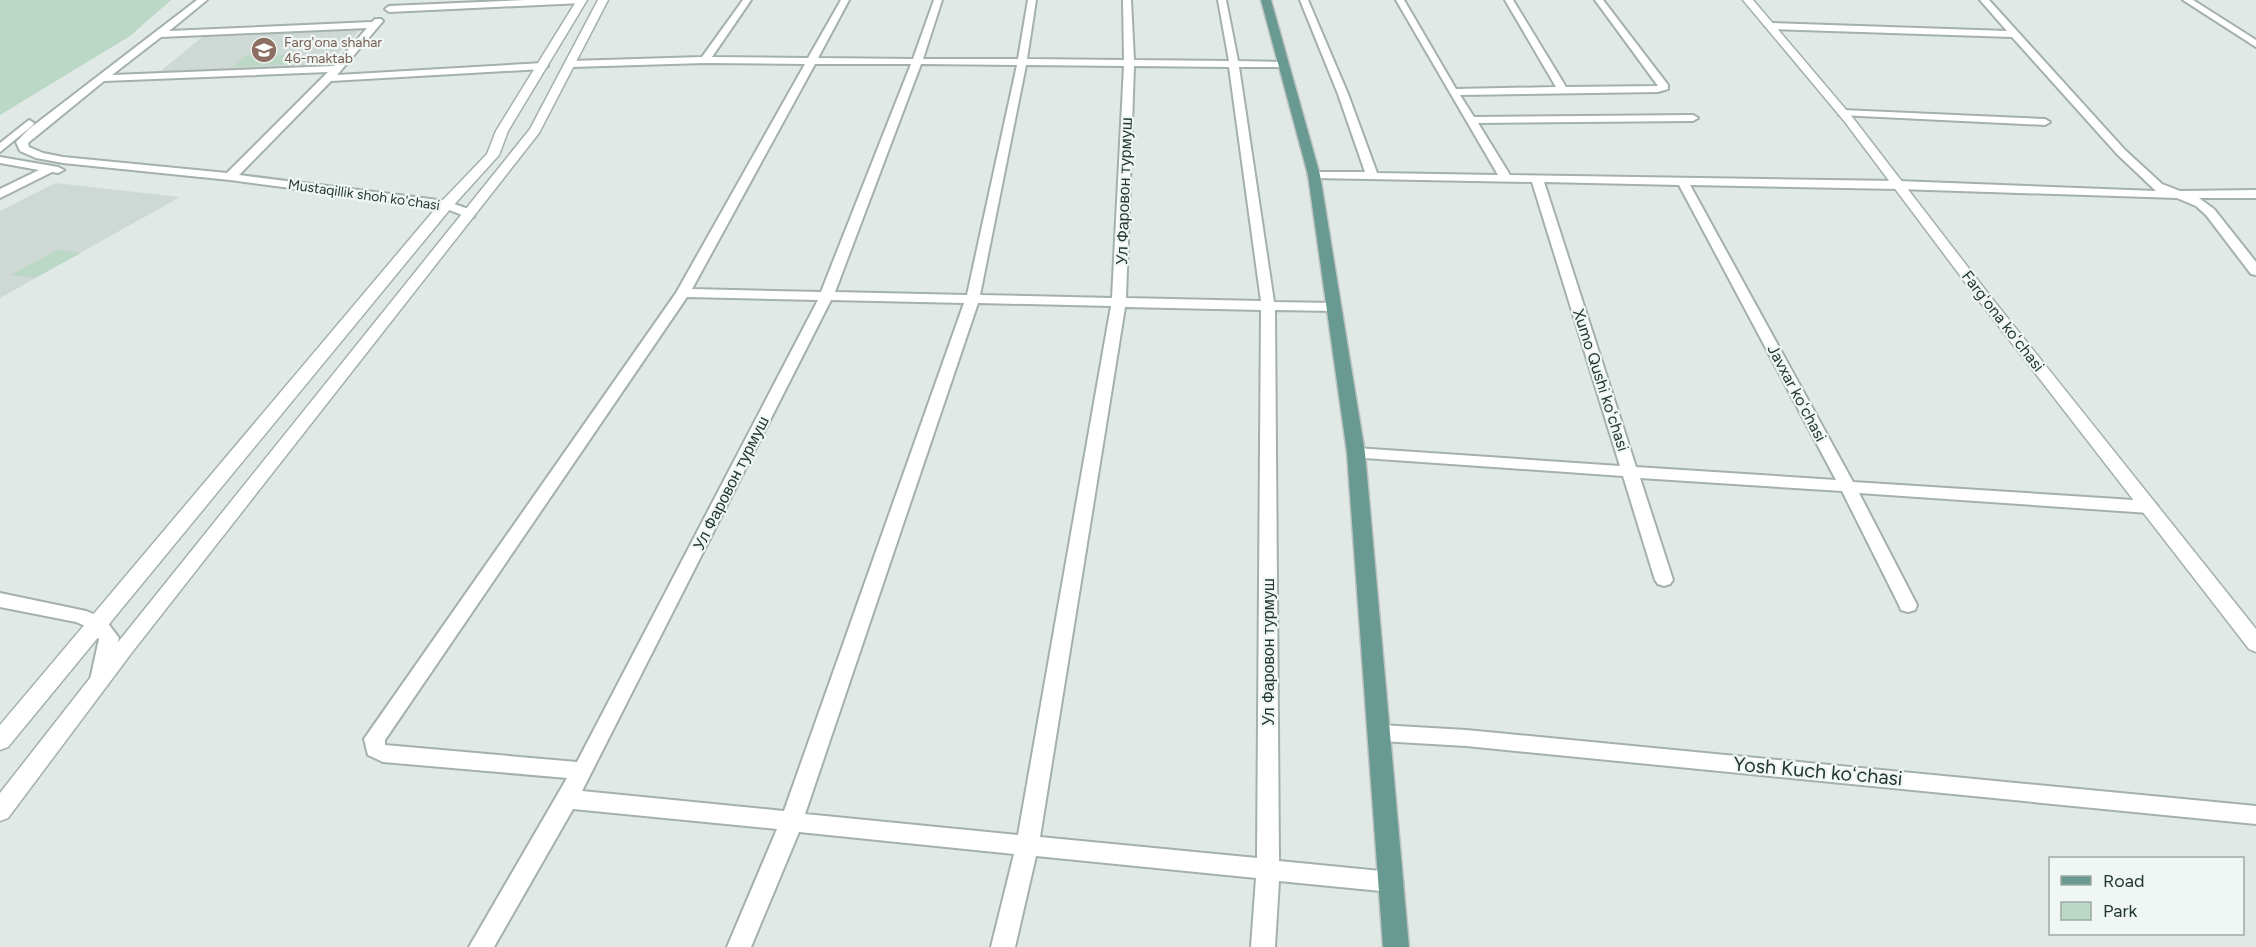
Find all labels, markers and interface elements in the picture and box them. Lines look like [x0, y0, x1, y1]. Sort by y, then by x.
place label: Farg'ona shahar 46-maktab [284, 34, 382, 67]
school or university icon: Farg'ona shahar 46-maktab [249, 35, 279, 65]
street label: Ул Фаровон турмуш [1112, 117, 1136, 265]
street label: Mustaqillik shoh ko'chasi [287, 176, 441, 214]
street label: Fargʻona koʻchasi [1958, 267, 2048, 375]
street label: Xumo Qushi koʻchasi [1569, 307, 1633, 453]
street label: Javxar koʻchasi [1763, 341, 1831, 445]
street label: Ул Фаровон турмуш [689, 413, 773, 553]
street label: Ул Фаровон турмуш [1259, 578, 1278, 726]
street label: Yosh Kuch koʻchasi [1732, 752, 1904, 790]
legend [2049, 857, 2244, 935]
text: Road [2103, 870, 2144, 892]
text: Park [2103, 900, 2138, 922]

